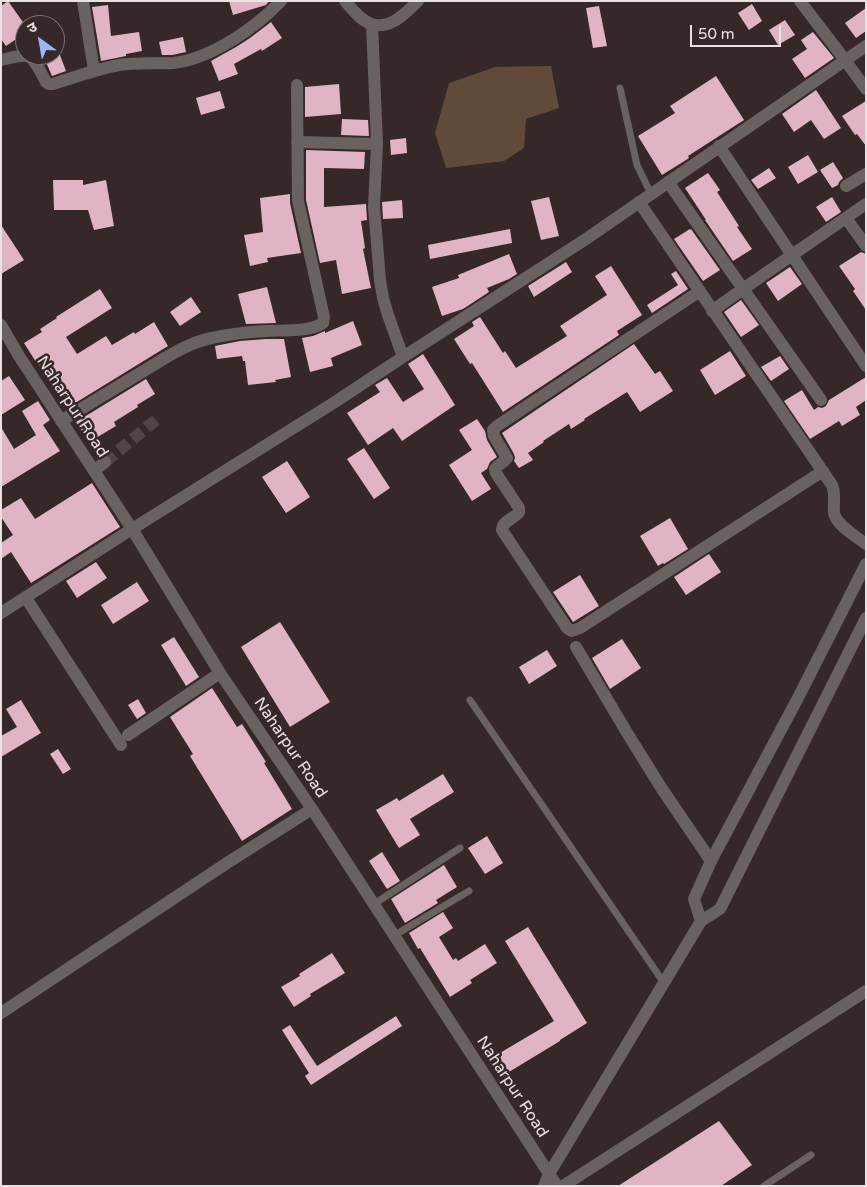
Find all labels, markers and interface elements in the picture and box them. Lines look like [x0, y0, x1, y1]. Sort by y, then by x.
north arrow [15, 15, 65, 65]
scale bar [692, 15, 783, 47]
text: उ [24, 18, 40, 37]
text: 50 m [698, 25, 735, 43]
street label: Naharpur Road [32, 353, 112, 461]
street label: Naharpur Road [249, 694, 331, 802]
street label: Naharpur Road [472, 1033, 552, 1141]

